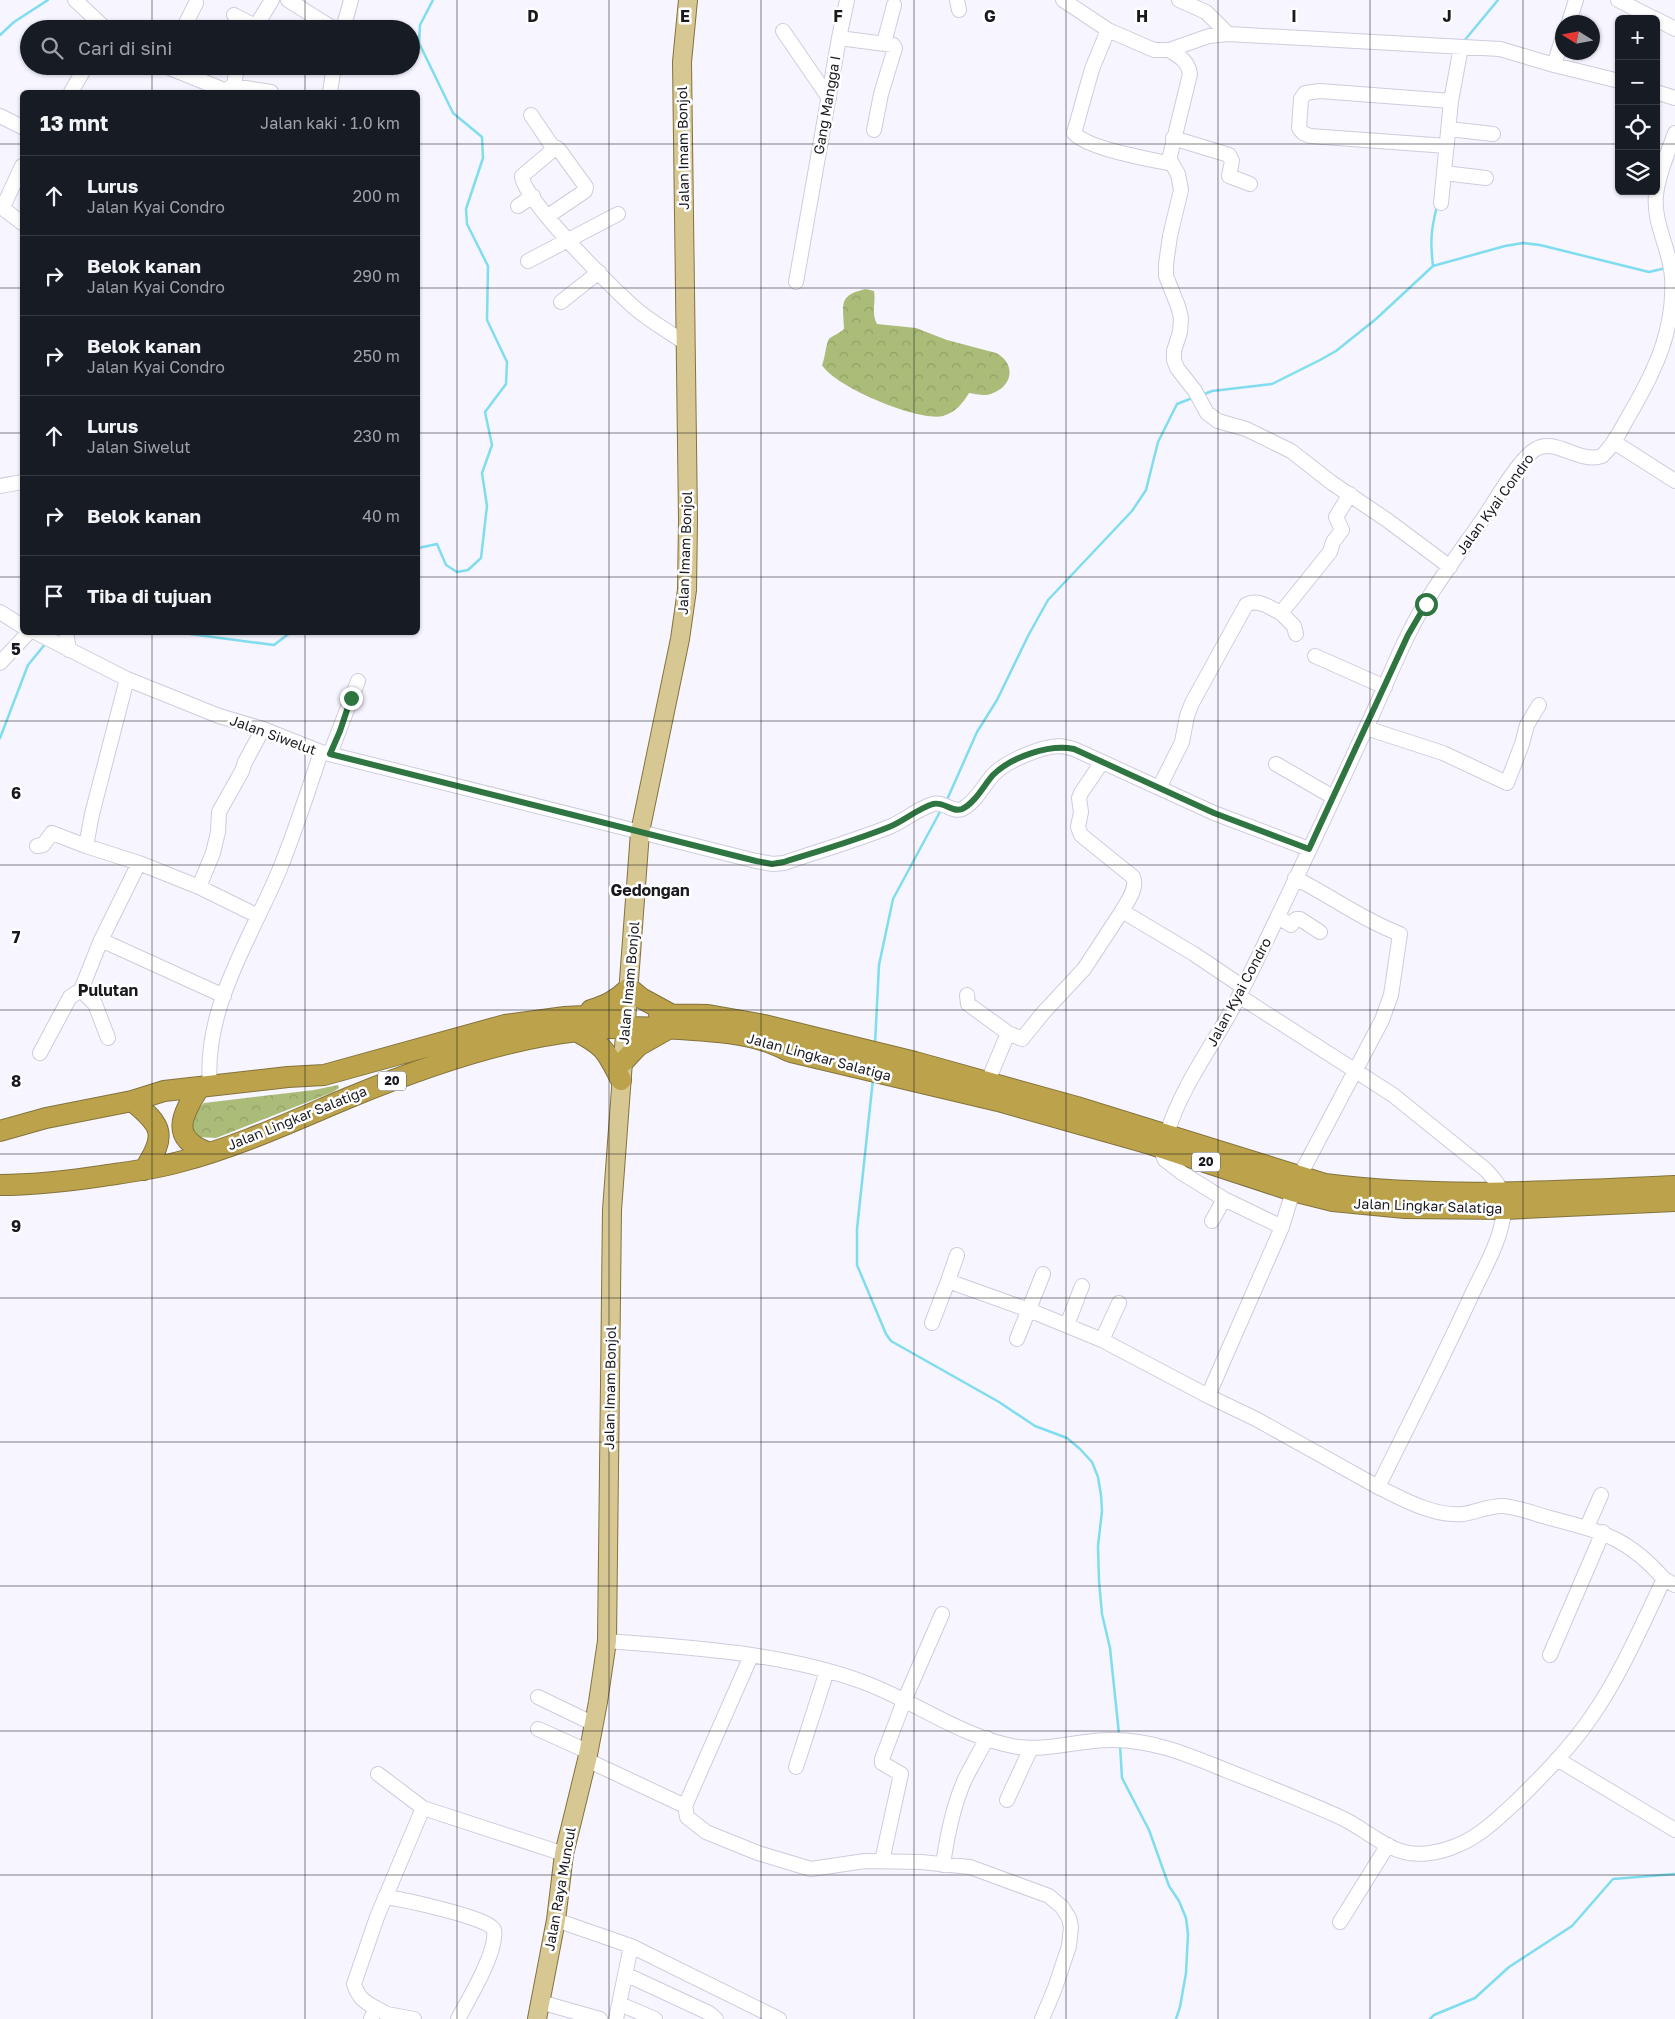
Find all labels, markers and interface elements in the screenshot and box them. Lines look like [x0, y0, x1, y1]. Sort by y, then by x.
text: D [527, 6, 539, 26]
text: E [680, 6, 690, 26]
text: F [833, 6, 843, 26]
text: G [984, 6, 996, 26]
text: H [1136, 6, 1148, 26]
text: I [1291, 6, 1297, 26]
text: J [1442, 6, 1452, 26]
north arrow [1555, 15, 1600, 60]
map controls [1615, 15, 1660, 195]
button: + [1615, 15, 1660, 60]
search box [20, 20, 420, 75]
icon: search [38, 34, 66, 62]
text: Cari di sini [78, 36, 172, 59]
street label: Gang Mangga I [809, 54, 844, 156]
button: − [1615, 60, 1660, 105]
street label: Jalan Imam Bonjol [673, 86, 692, 210]
button: locate [1615, 105, 1660, 150]
text: 13 mnt [40, 110, 108, 136]
text: Jalan kaki · 1.0 km [260, 113, 400, 133]
button: layers [1615, 150, 1660, 195]
text: Lurus [87, 174, 138, 197]
icon: ahead [40, 182, 68, 210]
text: 200 m [353, 186, 400, 206]
text: Jalan Kyai Condro [87, 197, 225, 217]
text: Belok kanan [87, 254, 201, 277]
icon: right [40, 262, 68, 290]
text: 290 m [353, 266, 400, 286]
text: Jalan Kyai Condro [87, 277, 225, 297]
text: Belok kanan [87, 334, 201, 357]
icon: right [40, 342, 68, 370]
text: 250 m [353, 346, 400, 366]
text: Jalan Kyai Condro [87, 357, 225, 377]
text: Lurus [87, 414, 138, 437]
icon: ahead [40, 422, 68, 450]
text: 230 m [353, 426, 400, 446]
text: Jalan Siwelut [87, 437, 191, 457]
street label: Jalan Kyai Condro [1452, 450, 1537, 558]
street label: Jalan Imam Bonjol [674, 491, 695, 615]
icon: right [40, 502, 68, 530]
text: Belok kanan [87, 504, 201, 527]
text: 40 m [362, 506, 400, 526]
icon: arrive [40, 582, 68, 610]
text: Tiba di tujuan [87, 584, 212, 607]
route start [1415, 593, 1438, 616]
text: 5 [11, 639, 21, 659]
route end [340, 687, 363, 710]
street label: Jalan Siwelut [228, 711, 319, 758]
text: 6 [11, 783, 21, 803]
district label: Gedongan [610, 880, 690, 900]
street label: Jalan Imam Bonjol [615, 921, 642, 1045]
text: 7 [12, 927, 21, 947]
street label: Jalan Kyai Condro [1203, 934, 1274, 1049]
district label: Pulutan [78, 980, 138, 1000]
street label: Jalan Lingkar Salatiga [745, 1029, 893, 1084]
text: 8 [11, 1071, 21, 1091]
road number: 20 [378, 1072, 406, 1090]
street label: Jalan Lingkar Salatiga [225, 1082, 369, 1153]
road number: 20 [1192, 1152, 1220, 1172]
street label: Jalan Lingkar Salatiga [1353, 1194, 1503, 1217]
text: 9 [11, 1216, 21, 1236]
street label: Jalan Imam Bonjol [600, 1326, 619, 1450]
street label: Jalan Raya Muncul [540, 1826, 579, 1952]

